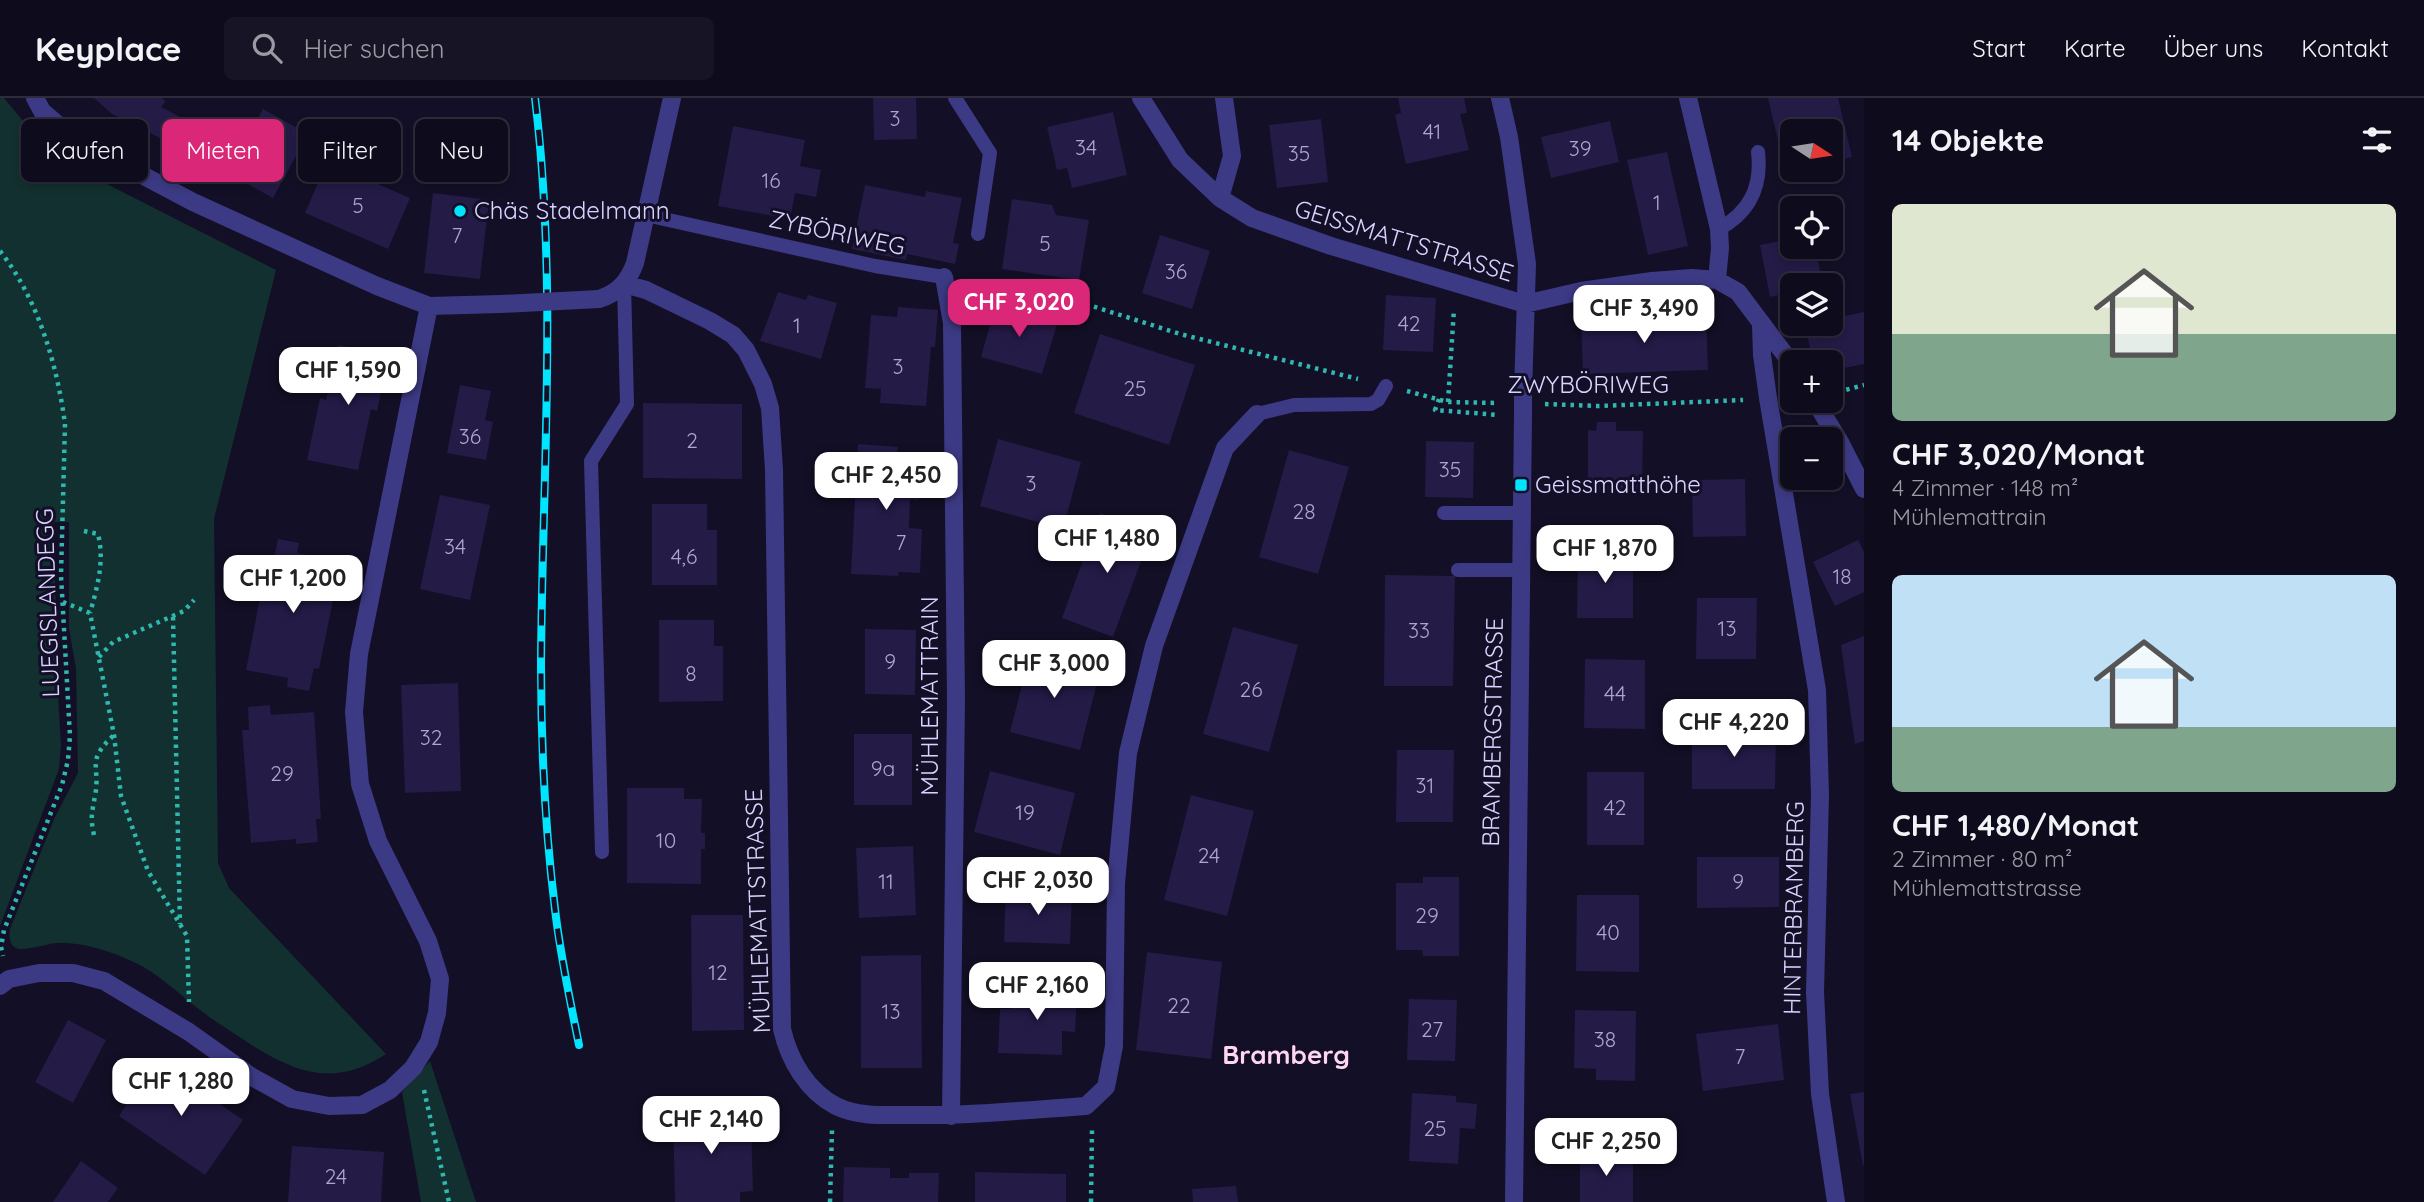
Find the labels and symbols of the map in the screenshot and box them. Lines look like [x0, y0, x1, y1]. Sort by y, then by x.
house number: 3 [889, 105, 901, 131]
house number: 41 [1423, 118, 1441, 144]
north arrow [1780, 119, 1843, 182]
house number: 34 [1075, 134, 1097, 160]
house number: 39 [1569, 135, 1591, 161]
house number: 35 [1288, 140, 1310, 166]
house number: 16 [761, 167, 781, 193]
house number: 1 [1653, 189, 1661, 215]
house number: 5 [352, 192, 364, 218]
street label: GEISSMATTSTRASSE [1291, 192, 1517, 288]
place label: Chäs Stadelmann [474, 195, 670, 225]
marker: Chäs Stadelmann [452, 203, 468, 219]
street label: ZYBÖRIWEG [766, 203, 908, 261]
house number: 7 [452, 222, 463, 248]
house number: 5 [1039, 230, 1051, 256]
house number: 36 [1165, 258, 1187, 284]
pin: CHF 3,020 [939, 280, 1099, 339]
pin: CHF 3,490 [1564, 286, 1724, 345]
house number: 42 [1398, 310, 1420, 336]
house number: 1 [793, 312, 801, 338]
pin: CHF 1,590 [268, 348, 428, 407]
house number: 3 [892, 353, 904, 379]
street label: ZWYBÖRIWEG [1507, 369, 1669, 399]
house number: 25 [1123, 375, 1147, 401]
house number: 36 [459, 423, 481, 449]
house number: 2 [686, 427, 698, 453]
pin: CHF 2,450 [806, 452, 966, 512]
house number: 35 [1439, 456, 1461, 482]
place label: Geissmatthöhe [1535, 469, 1701, 499]
house number: 3 [1025, 470, 1037, 496]
marker: Geissmatthöhe [1513, 477, 1529, 493]
house number: 28 [1293, 498, 1315, 524]
street label: LUEGISLANDEGG [29, 508, 65, 698]
pin: CHF 1,480 [1027, 516, 1187, 575]
pin: CHF 1,870 [1525, 526, 1685, 585]
house number: 7 [896, 529, 907, 555]
house number: 34 [444, 533, 466, 559]
house number: 4,6 [671, 543, 697, 569]
pin: CHF 1,200 [213, 556, 373, 615]
house number: 18 [1832, 563, 1852, 589]
street label: MÜHLEMATTRAIN [914, 596, 944, 796]
house number: 13 [1718, 615, 1736, 641]
house number: 33 [1408, 617, 1430, 643]
street label: BRAMBERGSTRASSE [1475, 617, 1509, 847]
pin: CHF 3,000 [974, 640, 1134, 700]
house number: 9 [884, 648, 896, 674]
house number: 8 [685, 660, 697, 686]
house number: 26 [1240, 676, 1262, 702]
house number: 44 [1604, 680, 1626, 706]
pin: CHF 4,220 [1654, 700, 1814, 759]
house number: 32 [420, 724, 442, 750]
house number: 9a [871, 755, 895, 781]
house number: 29 [270, 760, 294, 786]
house number: 31 [1416, 772, 1434, 798]
street label: MÜHLEMATTSTRASSE [738, 788, 776, 1034]
house number: 42 [1604, 794, 1626, 820]
house number: 19 [1015, 799, 1035, 825]
street label: HINTERBRAMBERG [1776, 801, 1810, 1015]
house number: 10 [656, 827, 676, 853]
house number: 24 [1198, 842, 1220, 868]
pin: CHF 2,030 [958, 858, 1118, 917]
house number: 11 [878, 868, 894, 894]
house number: 9 [1732, 868, 1744, 894]
house number: 29 [1415, 902, 1439, 928]
house number: 40 [1596, 919, 1620, 945]
house number: 12 [708, 959, 728, 985]
pin: CHF 2,160 [957, 962, 1117, 1022]
house number: 22 [1167, 992, 1191, 1018]
house number: 13 [882, 998, 900, 1024]
house number: 27 [1421, 1016, 1443, 1042]
house number: 38 [1594, 1026, 1616, 1052]
district label: Bramberg [1222, 1038, 1350, 1071]
house number: 7 [1735, 1043, 1746, 1069]
pin: CHF 1,280 [101, 1058, 261, 1118]
pin: CHF 2,140 [631, 1096, 791, 1156]
house number: 25 [1423, 1115, 1447, 1141]
pin: CHF 2,250 [1526, 1118, 1686, 1178]
house number: 24 [325, 1163, 347, 1189]

